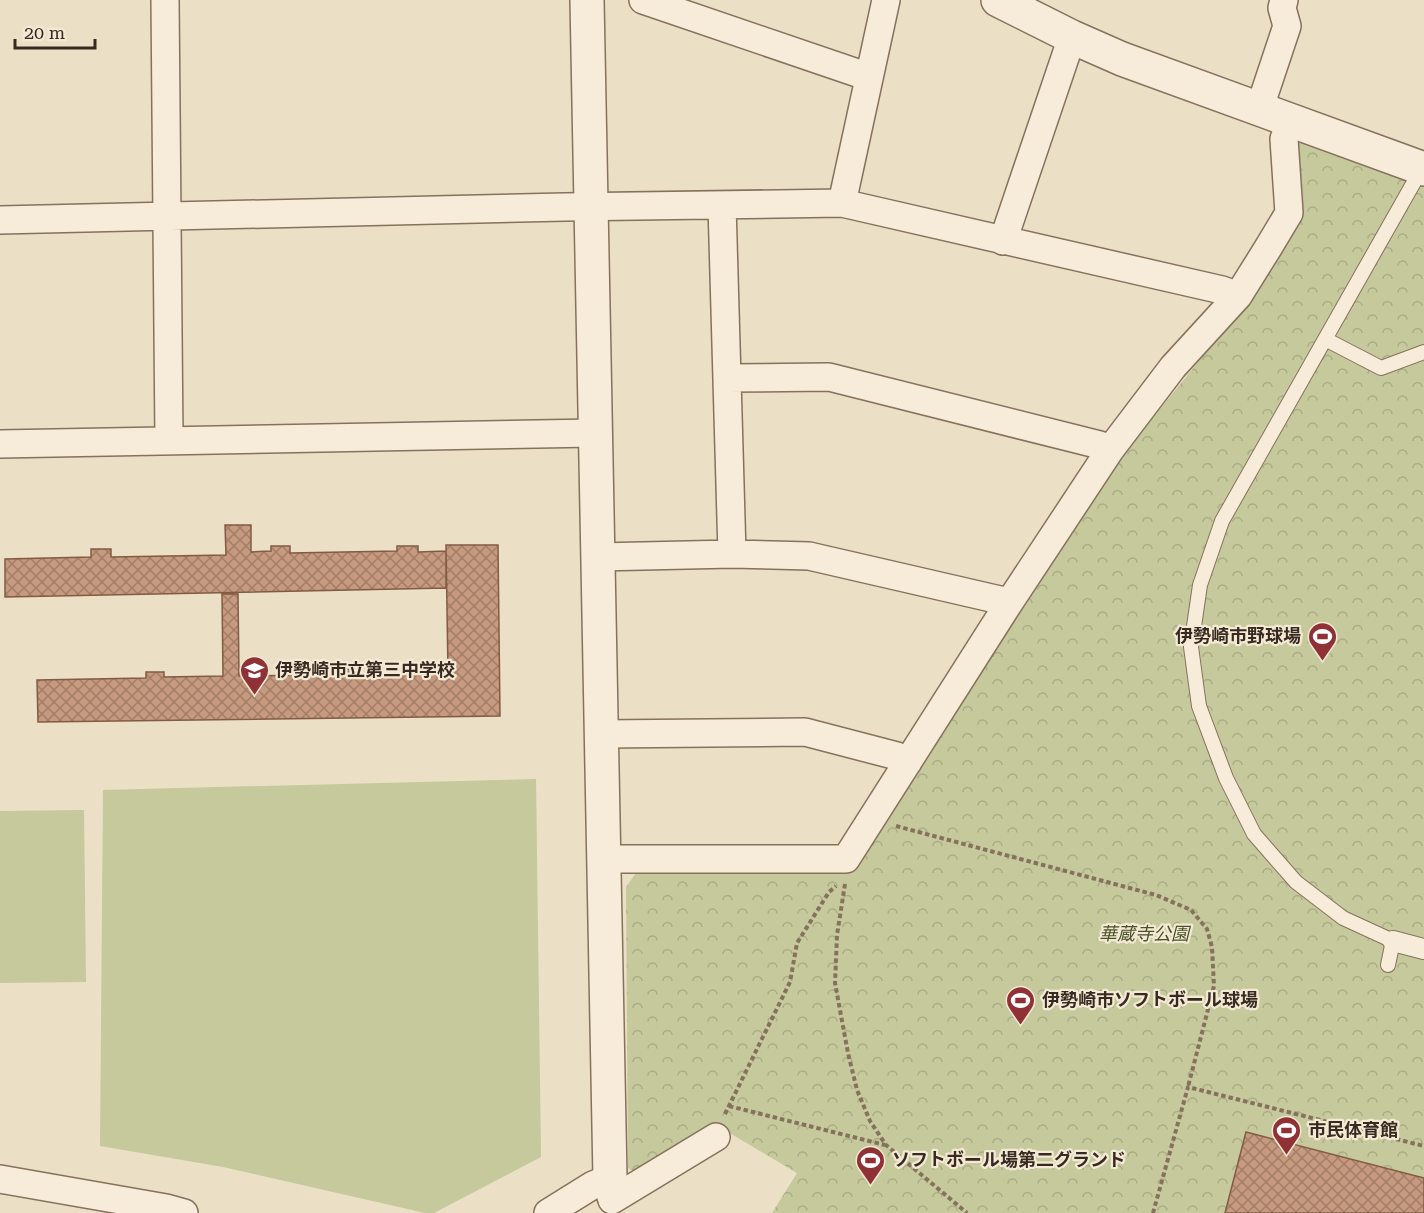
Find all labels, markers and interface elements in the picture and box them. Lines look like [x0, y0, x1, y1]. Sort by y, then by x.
scale bar [15, 12, 94, 50]
text: 20 m [24, 22, 65, 43]
sports icon: 伊勢崎市野球場 [1306, 620, 1338, 662]
place label: 伊勢崎市野球場 [1175, 625, 1301, 646]
school or university icon: 伊勢崎市立第三中学校 [238, 654, 270, 696]
place label: 伊勢崎市立第三中学校 [275, 659, 455, 680]
park label: 華蔵寺公園 [1099, 923, 1192, 944]
sports icon: 伊勢崎市ソフトボール球場 [1005, 984, 1037, 1026]
place label: 伊勢崎市ソフトボール球場 [1042, 989, 1258, 1010]
sports icon: 市民体育館 [1271, 1114, 1303, 1156]
place label: 市民体育館 [1308, 1119, 1398, 1140]
sports icon: ソフトボール場第二グランド [855, 1144, 887, 1186]
place label: ソフトボール場第二グランド [892, 1149, 1126, 1170]

